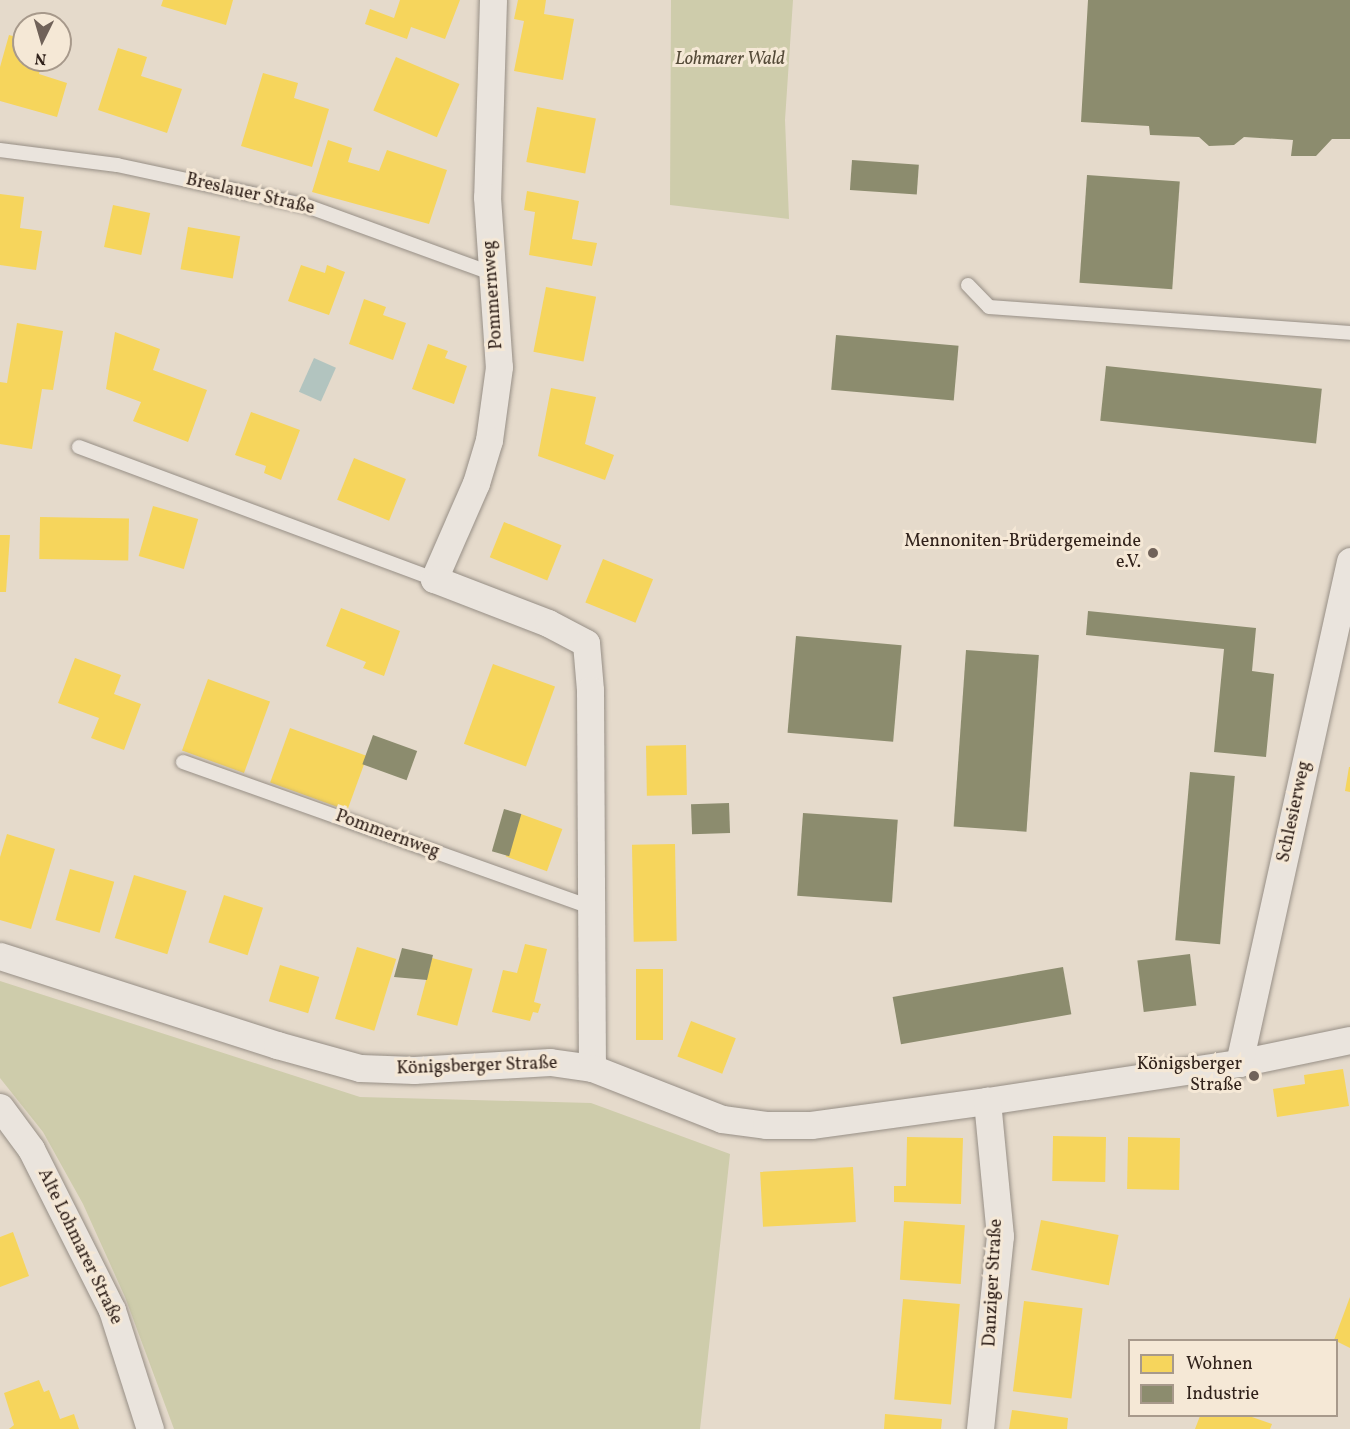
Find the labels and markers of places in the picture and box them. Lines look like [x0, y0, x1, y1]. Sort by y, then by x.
place label: Mennoniten-Brüdergemeinde e.V. [904, 532, 1141, 574]
marker: Mennoniten-Brüdergemeinde e.V. [1146, 546, 1160, 560]
place label: Königsberger Straße [1137, 1055, 1242, 1098]
marker: Königsberger Straße [1247, 1069, 1261, 1083]

